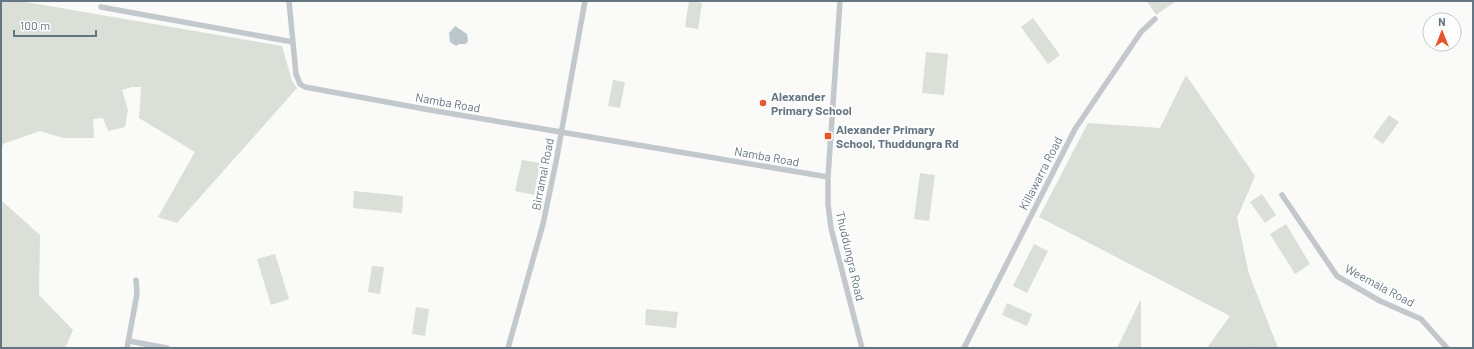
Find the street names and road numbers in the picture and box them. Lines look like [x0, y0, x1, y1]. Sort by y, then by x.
street label: Namba Road [414, 89, 482, 115]
street label: Killawarra Road [1016, 134, 1064, 212]
street label: Birramal Road [528, 137, 556, 211]
street label: Namba Road [733, 143, 801, 169]
street label: Thuddungra Road [834, 210, 868, 302]
street label: Weemala Road [1343, 261, 1417, 309]

